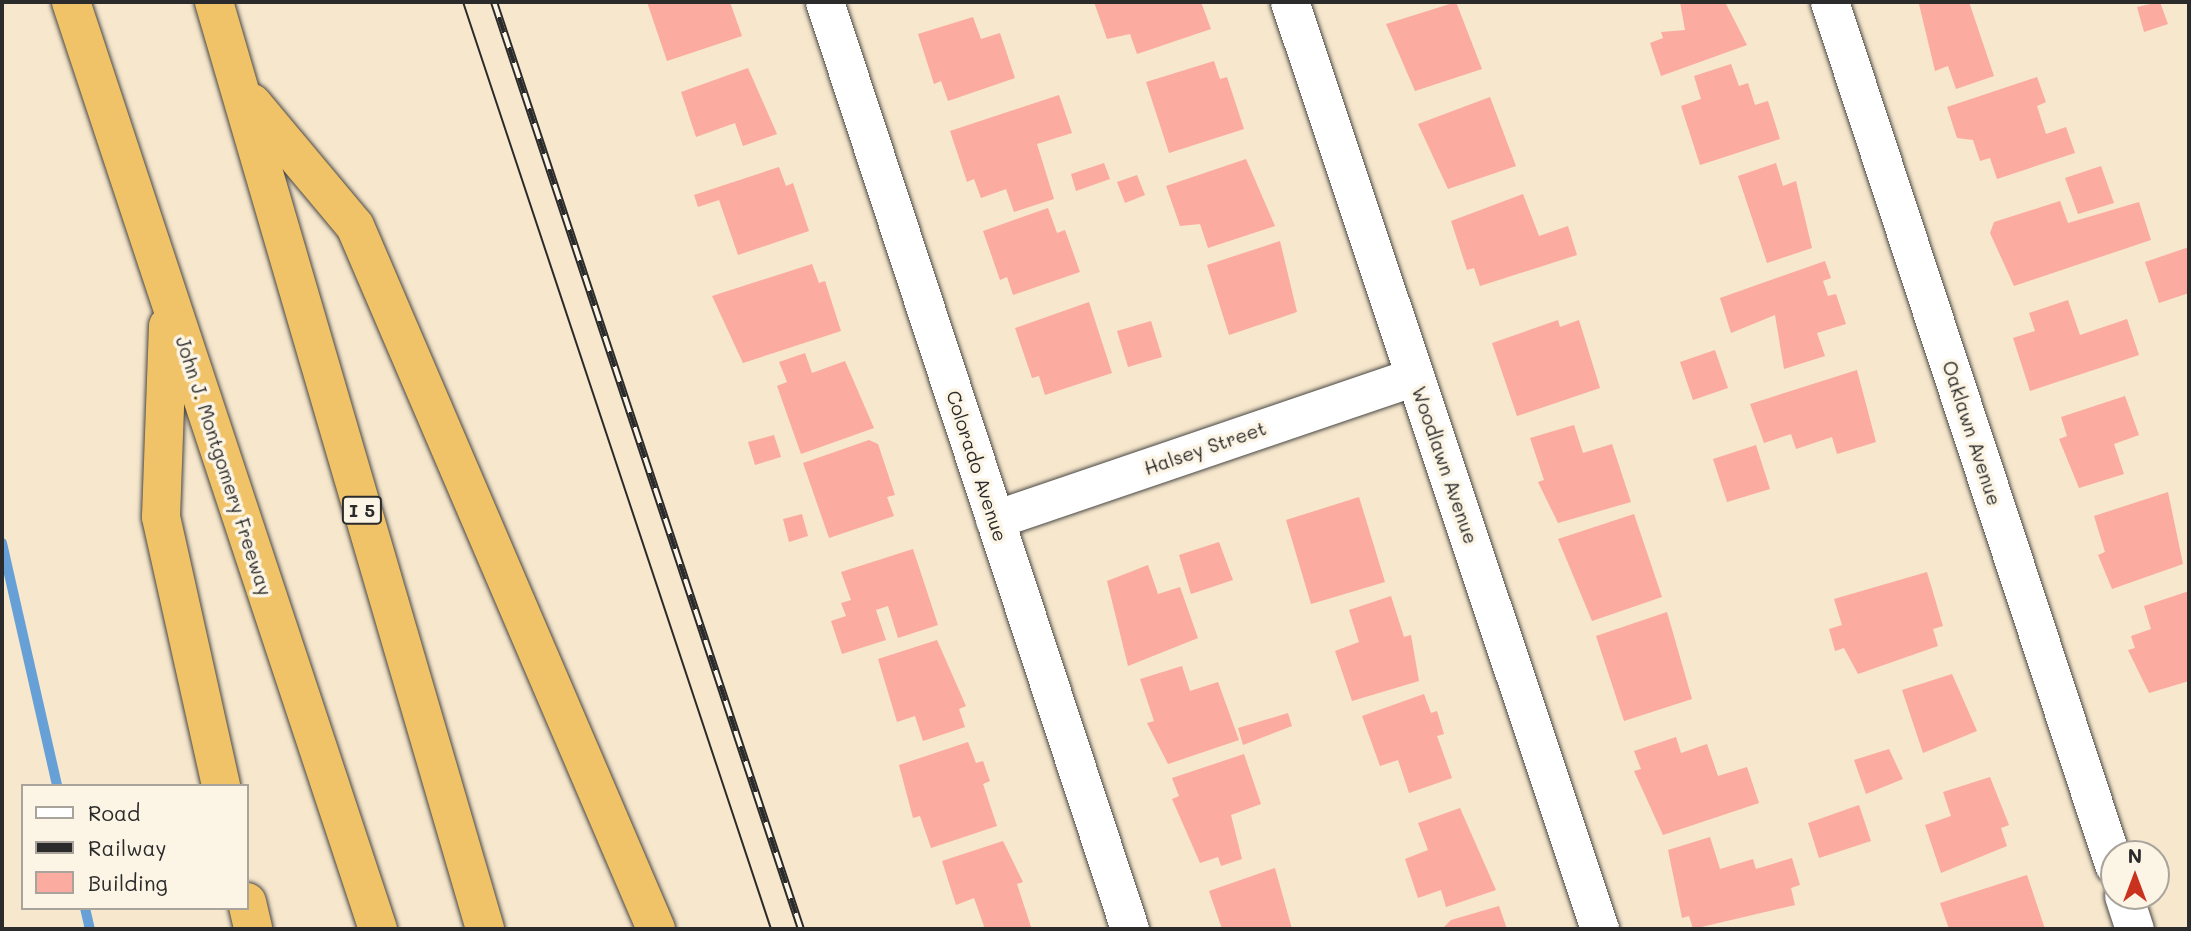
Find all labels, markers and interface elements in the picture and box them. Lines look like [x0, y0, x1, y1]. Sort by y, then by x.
street label: John J. Montgomery Freeway [171, 333, 277, 599]
street label: Oaklawn Avenue [1938, 358, 2006, 508]
street label: Woodlawn Avenue [1407, 383, 1483, 547]
street label: Colorado Avenue [942, 388, 1012, 544]
street label: Halsey Street [1141, 416, 1269, 480]
road number: I 5 [341, 496, 383, 524]
legend [21, 784, 248, 910]
text: Road [88, 799, 140, 826]
text: Railway [88, 834, 167, 861]
north arrow [2100, 840, 2170, 910]
text: N [2128, 843, 2142, 868]
text: Building [88, 869, 168, 896]

